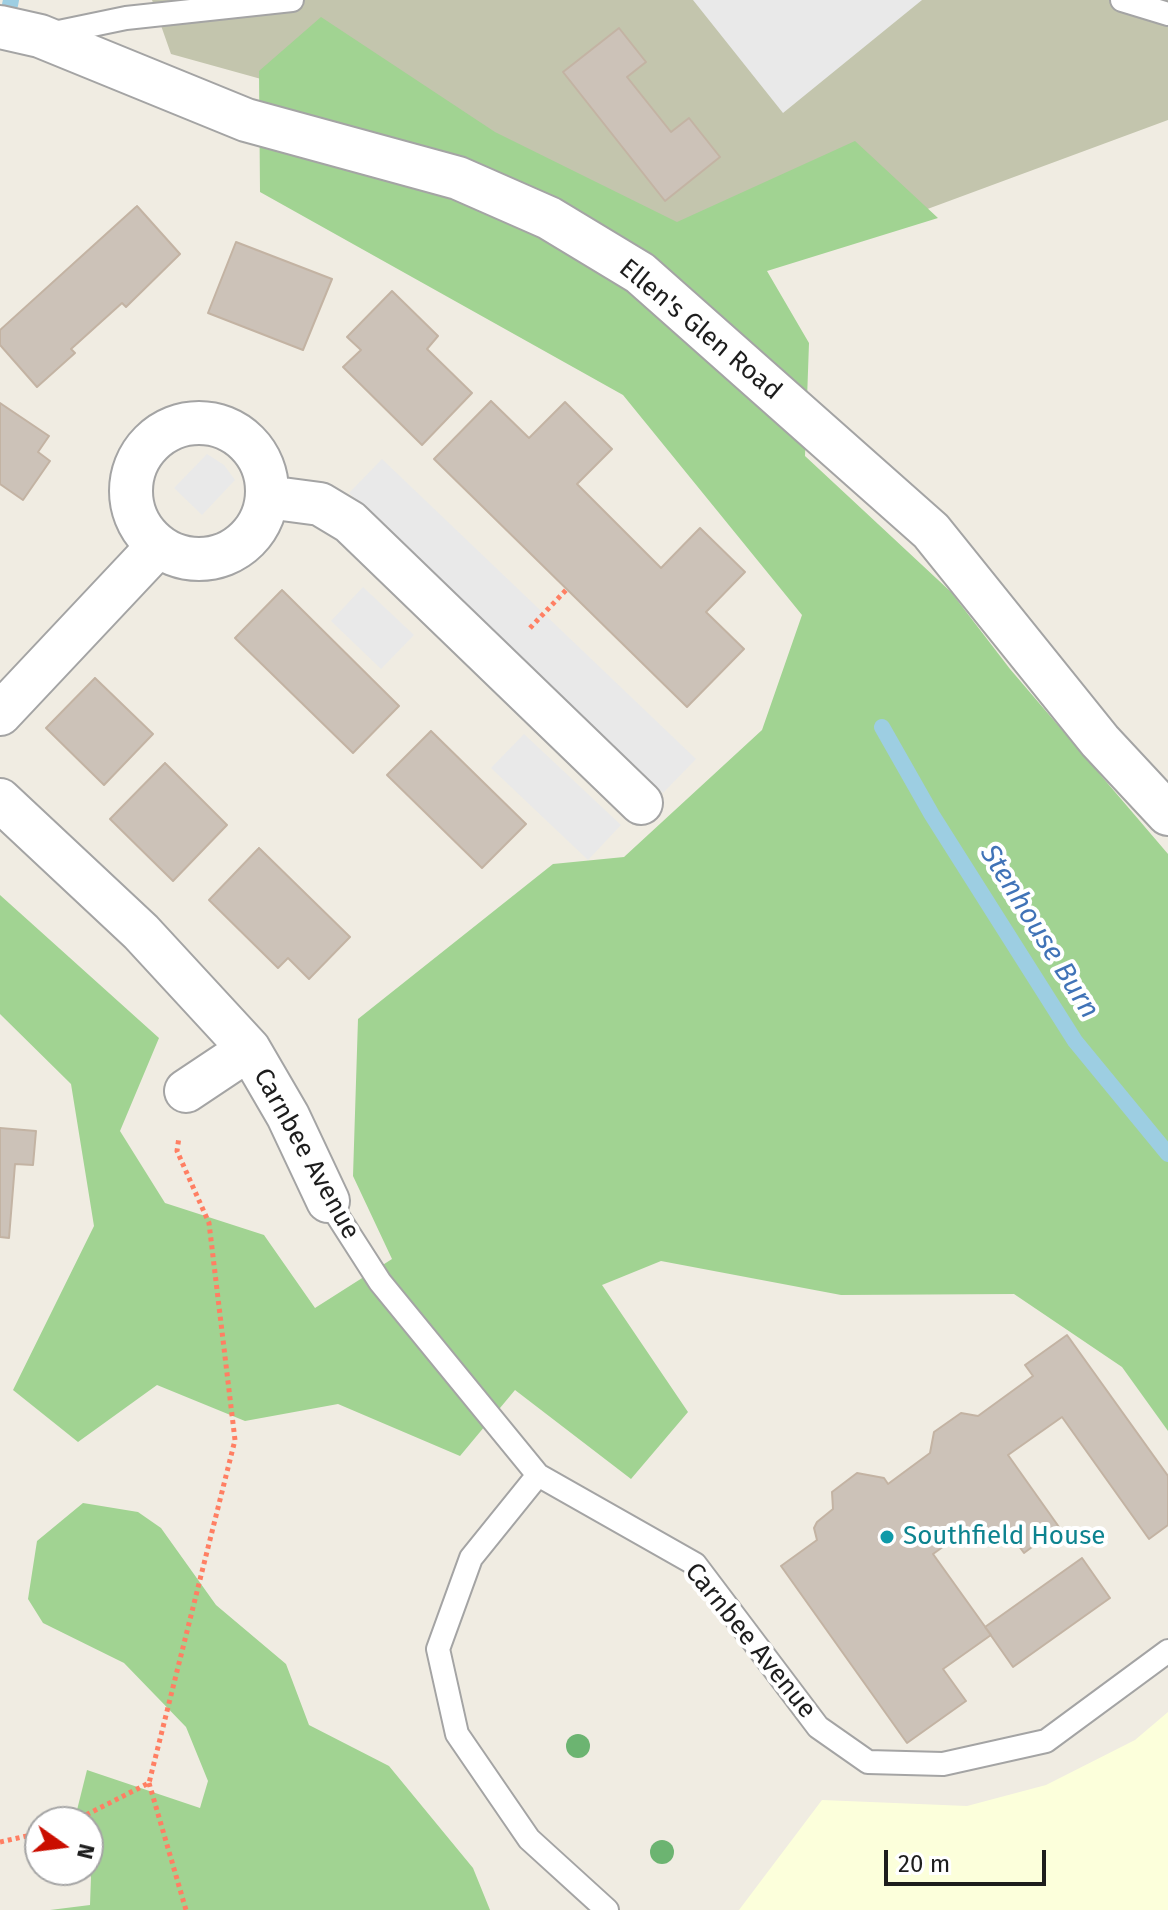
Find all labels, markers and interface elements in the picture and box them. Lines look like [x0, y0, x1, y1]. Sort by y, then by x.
street label: Ellen's Glen Road [612, 253, 788, 407]
water label: Stenhouse Burn [972, 839, 1106, 1025]
street label: Carnbee Avenue [246, 1063, 366, 1245]
place label: Southfield House [903, 1521, 1105, 1553]
marker: Southfield House [878, 1528, 896, 1546]
street label: Carnbee Avenue [678, 1557, 822, 1725]
north arrow [24, 1806, 104, 1886]
scale bar [888, 1834, 1050, 1884]
text: N [71, 1841, 101, 1862]
text: 20 m [898, 1850, 950, 1878]

